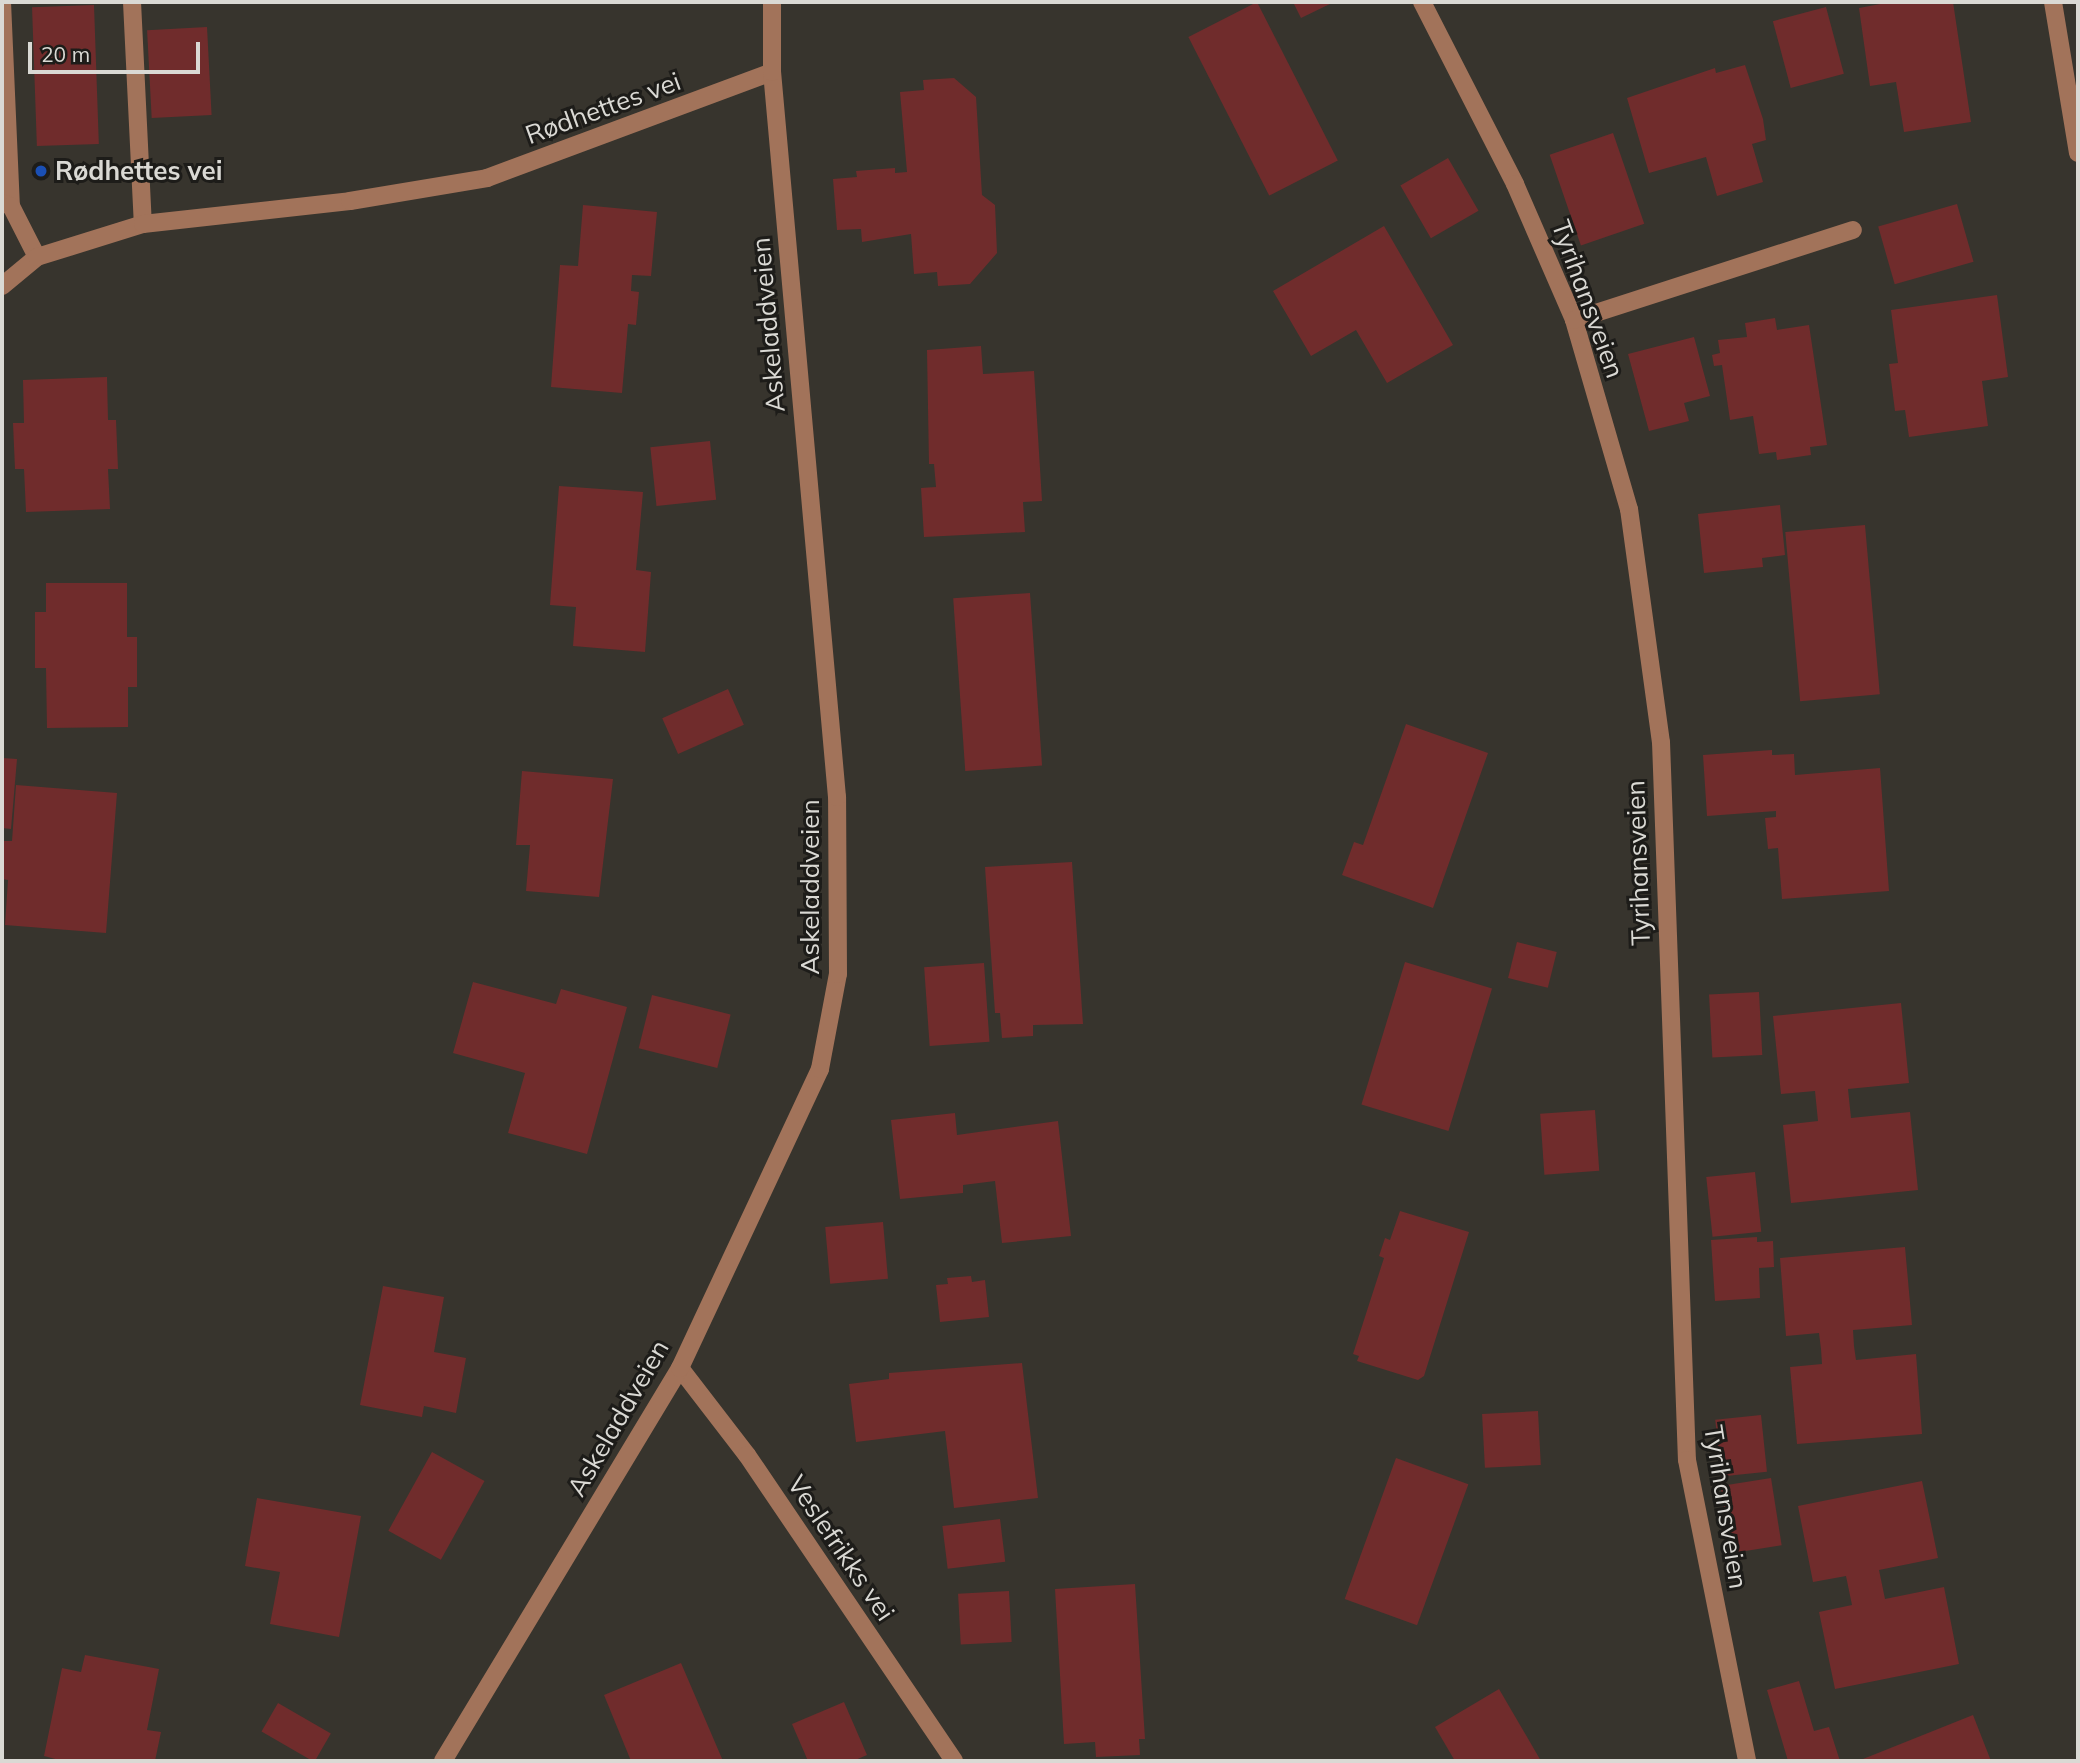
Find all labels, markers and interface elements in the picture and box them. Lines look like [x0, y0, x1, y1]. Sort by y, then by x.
scale bar [32, 28, 203, 72]
text: 20 m [41, 41, 90, 67]
street label: Rødhettes vei [521, 65, 685, 151]
place label: Rødhettes vei [55, 155, 222, 187]
marker: Rødhettes vei [33, 163, 49, 179]
street label: Tyrihansveien [1545, 216, 1631, 382]
street label: Askeladdveien [745, 236, 791, 414]
street label: Tyrihansveien [1620, 780, 1656, 946]
street label: Askeladdveien [794, 799, 826, 975]
street label: Askeladdveien [561, 1334, 675, 1502]
street label: Tyrihansveien [1698, 1423, 1754, 1591]
street label: Veslefrikks vei [781, 1469, 901, 1627]

